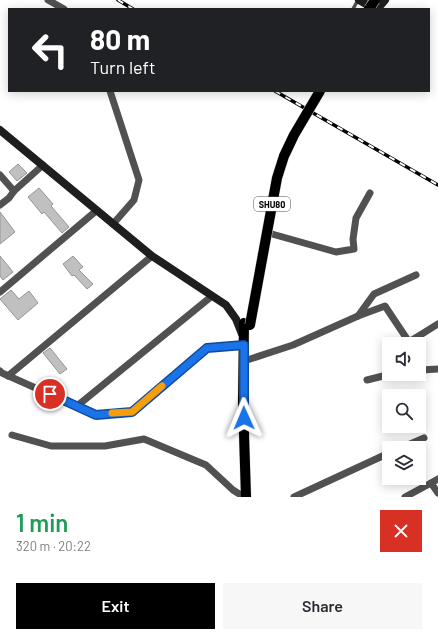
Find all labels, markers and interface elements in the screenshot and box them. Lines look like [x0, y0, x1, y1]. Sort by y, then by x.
text: 80 m [90, 22, 150, 56]
icon: left [24, 24, 76, 76]
text: Turn left [90, 56, 156, 78]
road number: SHU80 [254, 197, 290, 211]
map controls [382, 337, 426, 485]
button: sound [382, 337, 426, 381]
pin [33, 377, 67, 411]
icon: arrive [39, 383, 61, 405]
button: search [382, 389, 426, 433]
position arrow [223, 397, 265, 439]
button: layers [382, 441, 426, 485]
text: 1 min [16, 508, 68, 537]
button: close [380, 510, 422, 552]
text: 320 m · 20:22 [16, 538, 91, 554]
button: Exit [16, 583, 215, 629]
button: Share [223, 583, 422, 629]

